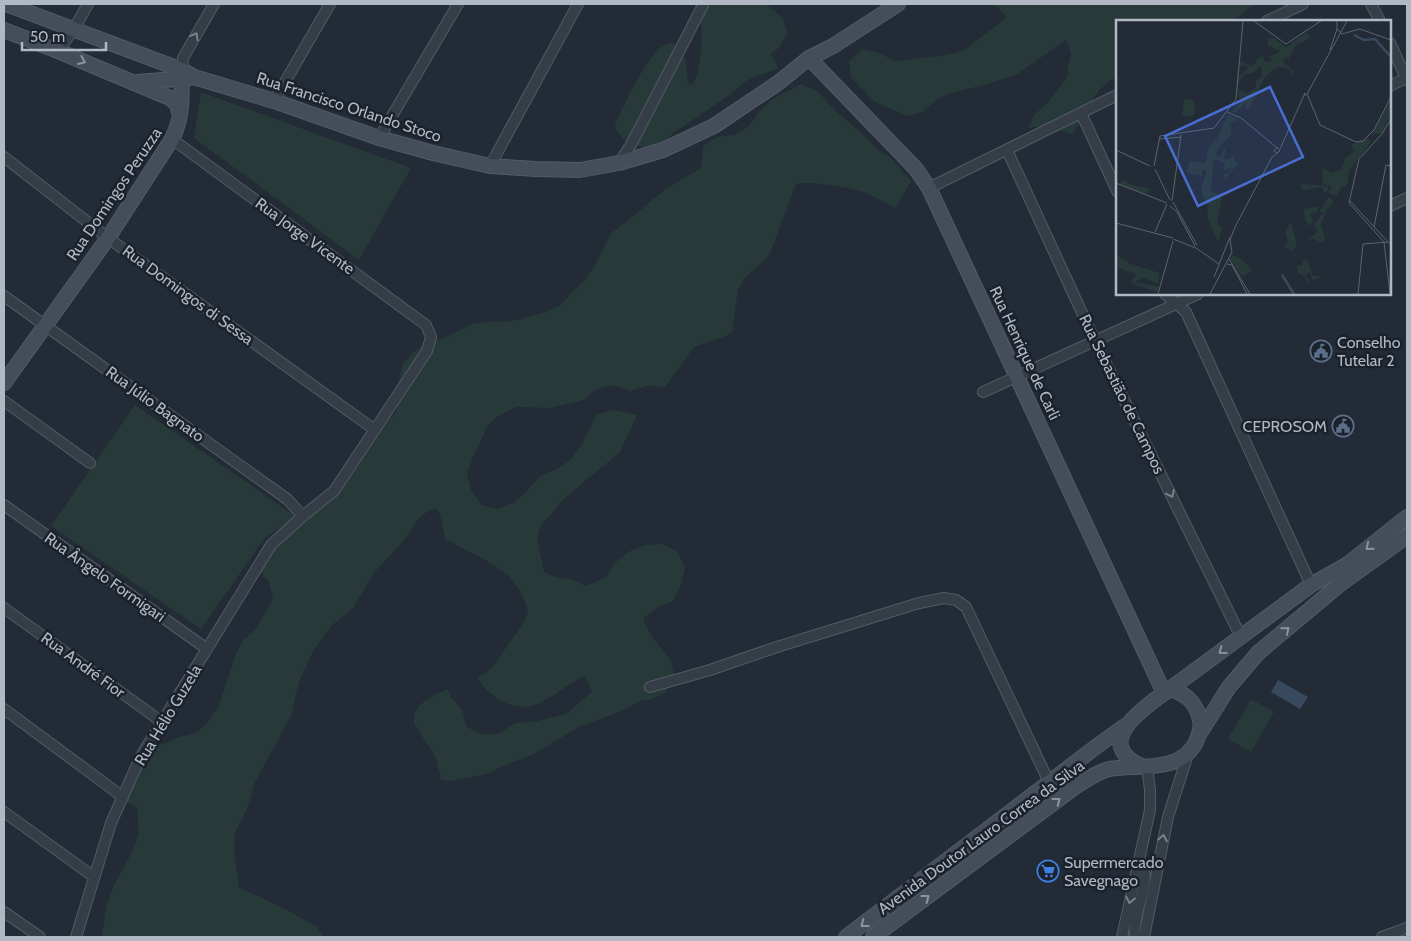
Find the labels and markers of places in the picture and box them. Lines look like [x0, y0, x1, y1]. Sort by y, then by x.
place label: Conselho Tutelar 2 [1337, 333, 1401, 370]
public building icon: Conselho Tutelar 2 [1309, 339, 1333, 363]
public building icon: CEPROSOM [1331, 414, 1355, 438]
place label: CEPROSOM [1243, 417, 1327, 436]
place label: Supermercado Savegnago [1064, 853, 1164, 890]
supermarket icon: Supermercado Savegnago [1036, 859, 1060, 883]

